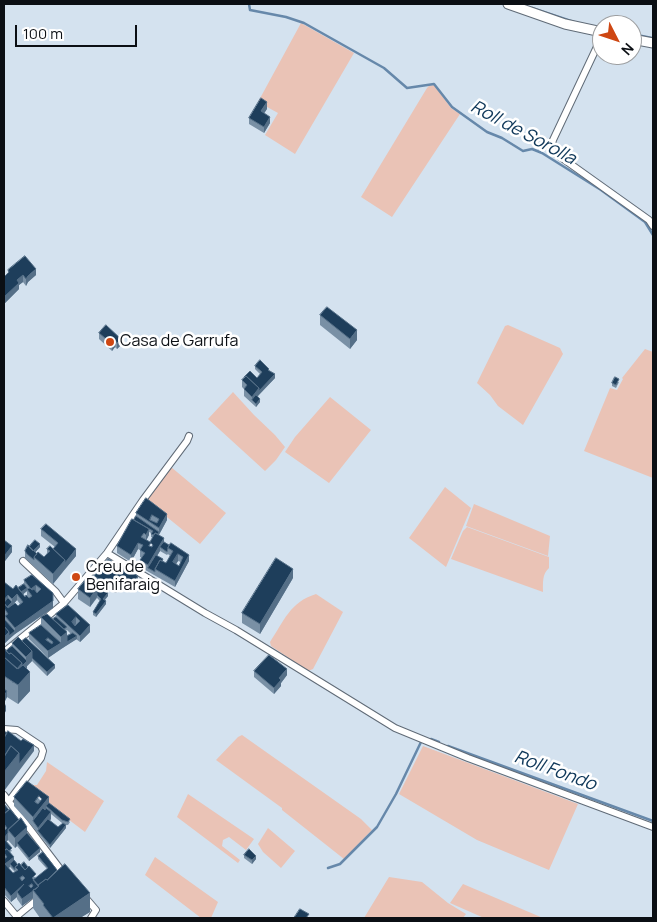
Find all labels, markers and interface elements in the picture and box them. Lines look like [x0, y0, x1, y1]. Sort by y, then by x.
scale bar [18, 15, 140, 47]
north arrow [592, 15, 642, 65]
text: 100 m [23, 23, 63, 44]
text: N [617, 39, 638, 60]
water label: Roll de Sorolla [467, 96, 579, 170]
place label: Casa de Garrufa [120, 332, 238, 352]
marker: Casa de Garrufa [104, 336, 116, 348]
place label: Creu de Benifaraig [86, 558, 160, 596]
marker: Creu de Benifaraig [70, 571, 82, 583]
water label: Roll Fondo [511, 746, 599, 796]

